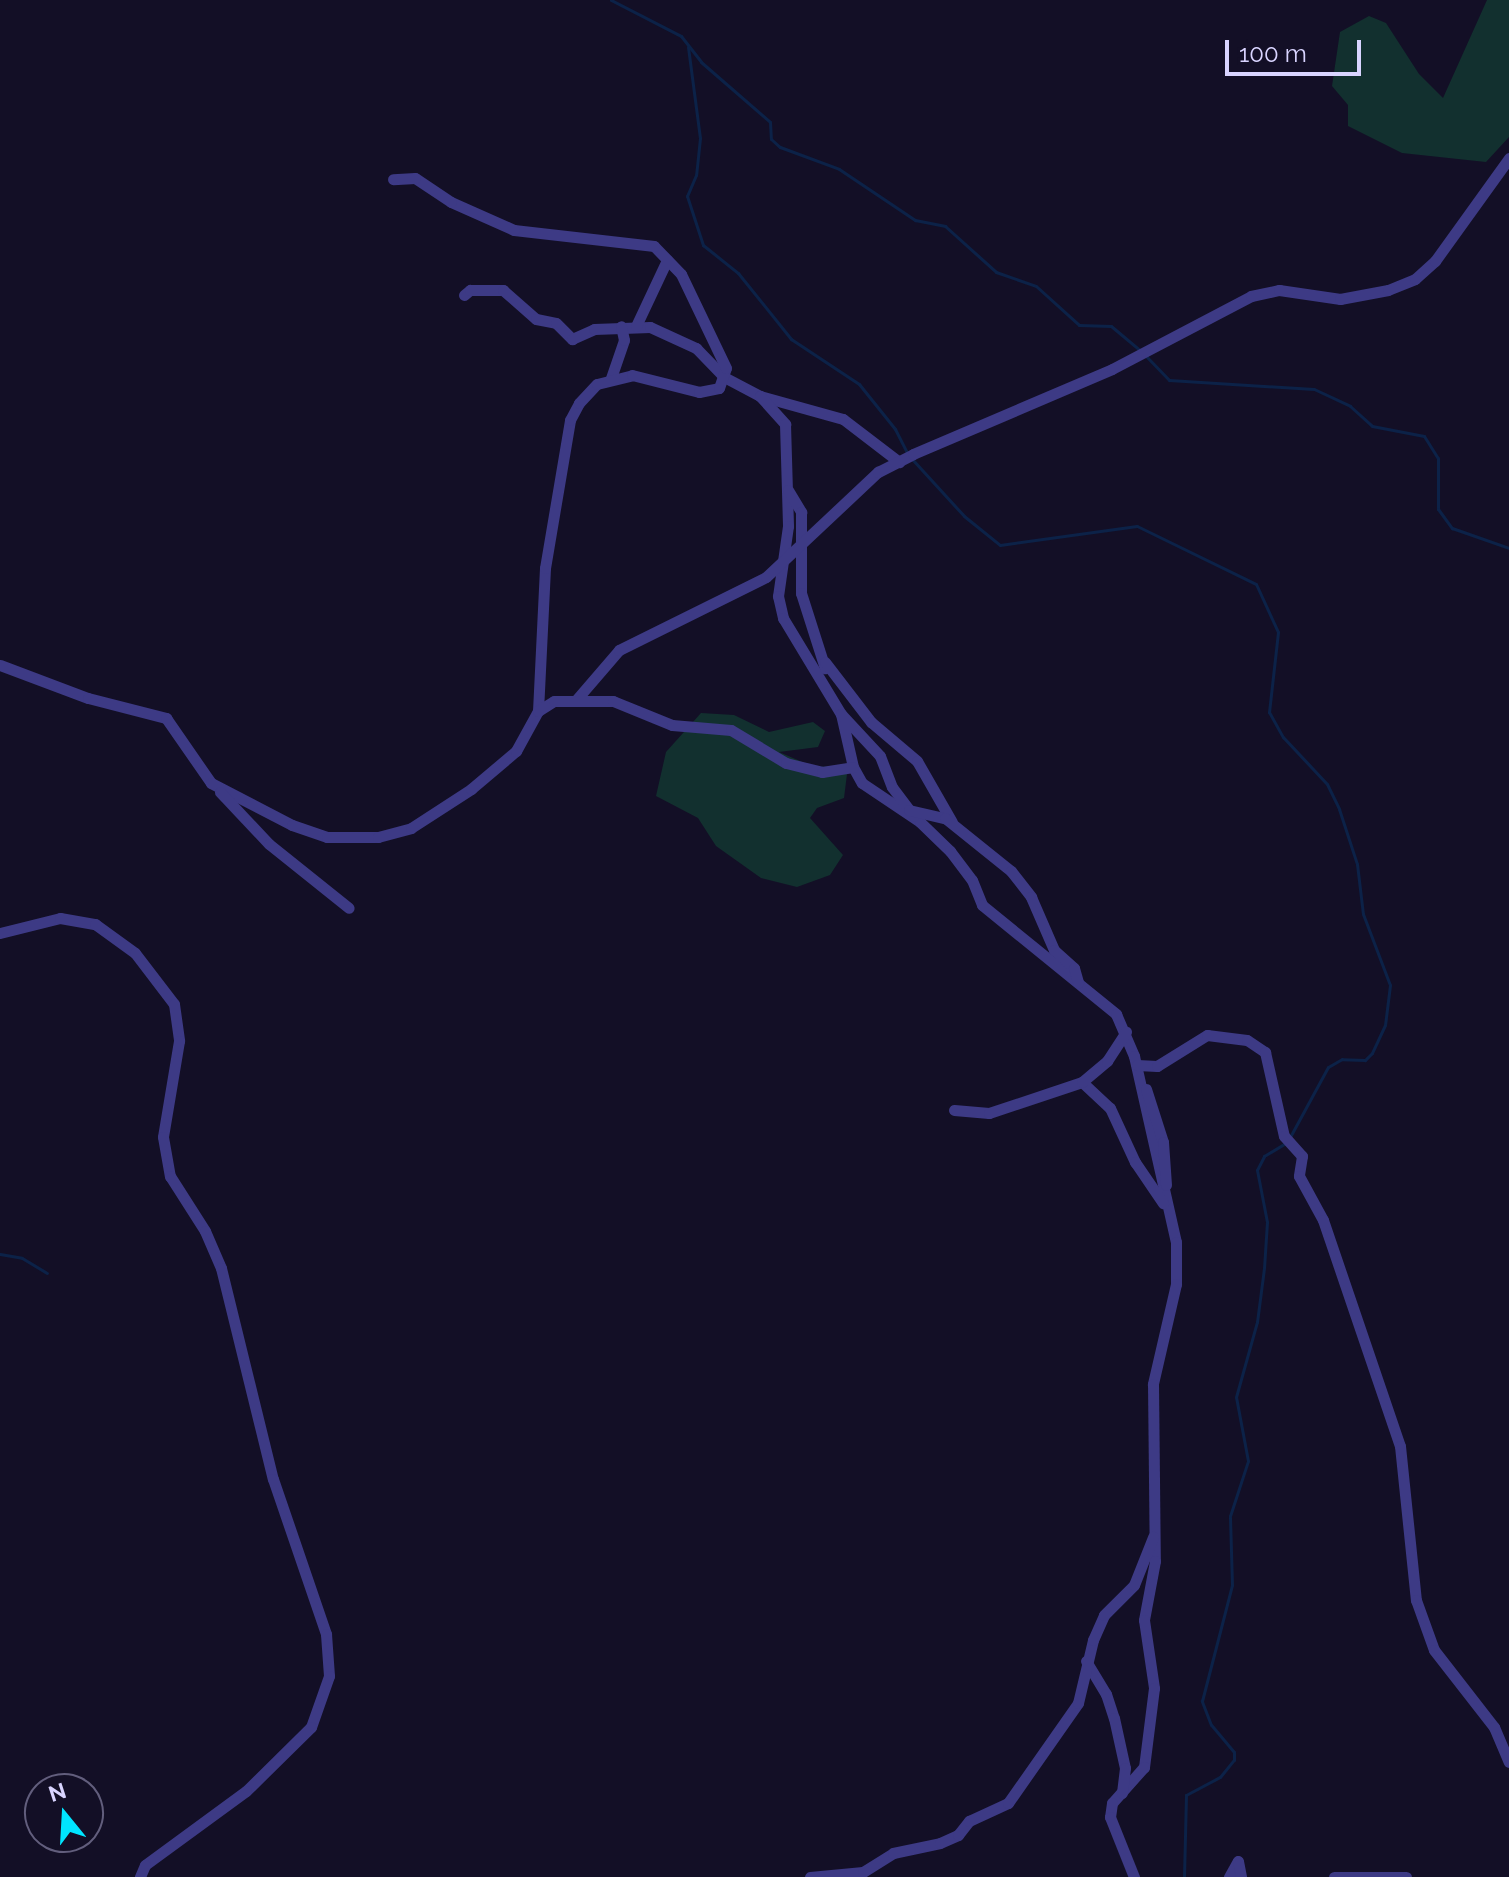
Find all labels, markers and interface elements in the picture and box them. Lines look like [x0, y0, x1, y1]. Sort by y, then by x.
scale bar [1229, 24, 1365, 74]
text: 100 m [1239, 39, 1307, 68]
north arrow [24, 1773, 104, 1853]
text: N [45, 1777, 69, 1807]

